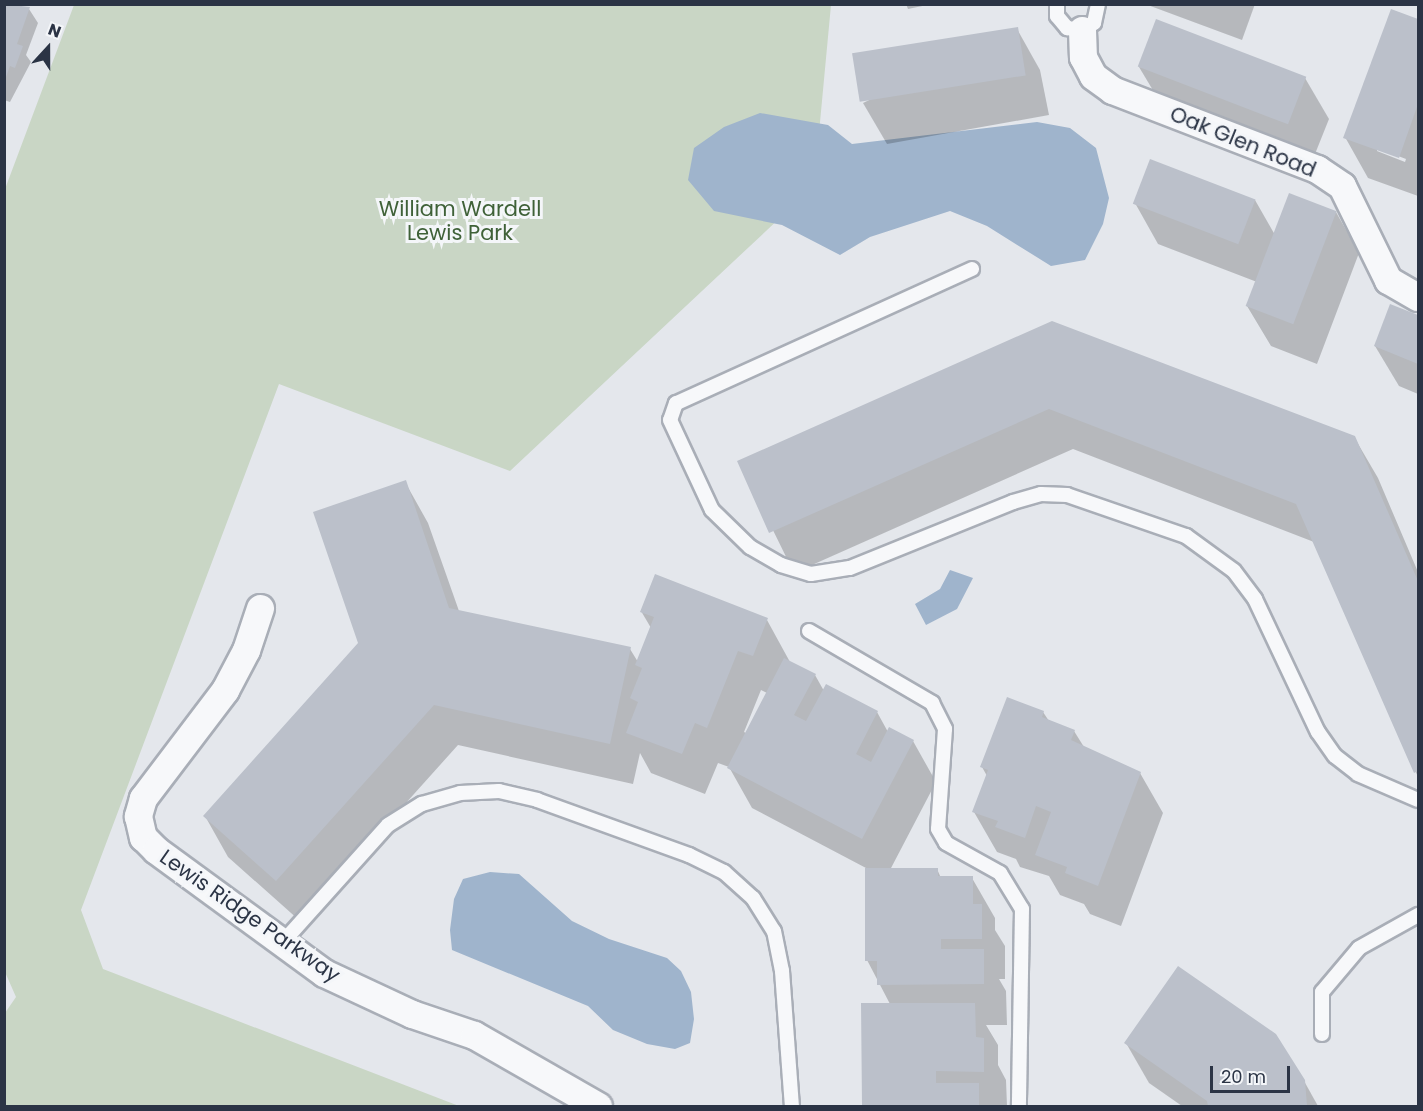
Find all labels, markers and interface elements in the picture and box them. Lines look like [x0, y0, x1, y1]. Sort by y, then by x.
north arrow [18, 18, 78, 78]
text: N [45, 18, 64, 44]
street label: Oak Glen Road [1166, 101, 1320, 183]
park label: William Wardell Lewis Park [379, 196, 541, 246]
street label: Lewis Ridge Parkway [155, 844, 345, 988]
scale bar [1213, 1054, 1292, 1092]
text: 20 m [1221, 1064, 1266, 1089]

